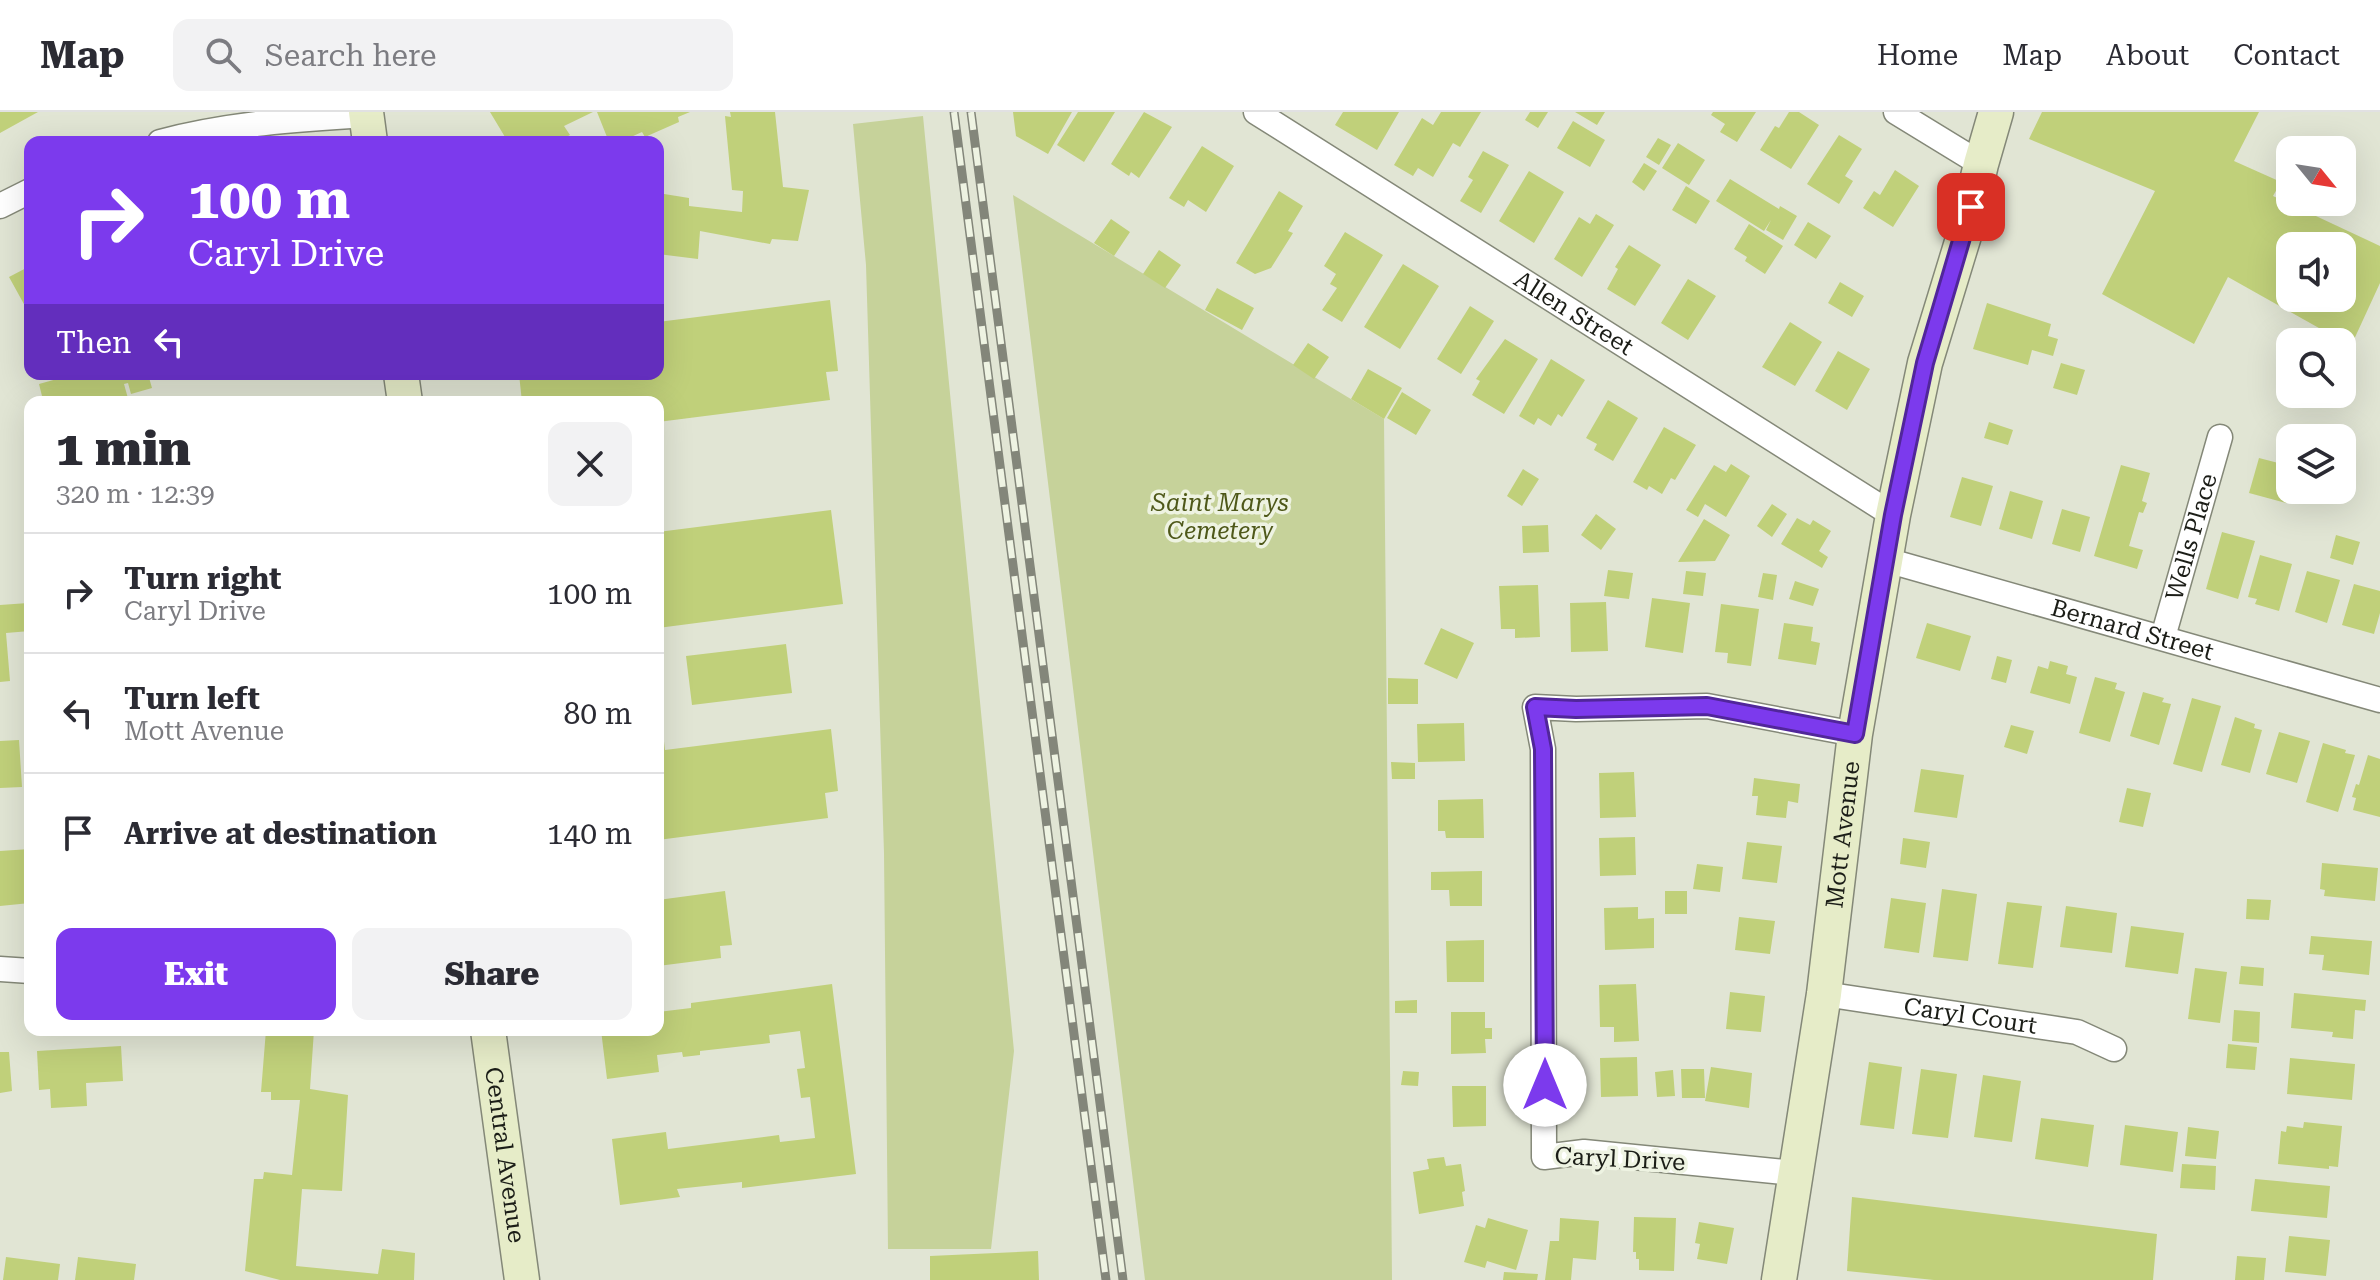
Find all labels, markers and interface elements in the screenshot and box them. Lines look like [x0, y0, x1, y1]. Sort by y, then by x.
search box [173, 19, 733, 91]
text: Map [40, 33, 125, 77]
icon: search [201, 33, 245, 77]
text: Search here [265, 38, 437, 73]
text: Home [1877, 39, 1958, 72]
text: Map [2002, 39, 2062, 72]
text: About [2106, 39, 2189, 72]
text: Contact [2233, 39, 2340, 72]
north arrow [2276, 136, 2356, 216]
map controls [2276, 136, 2356, 504]
text: 100 m [188, 166, 350, 232]
icon: right [56, 168, 160, 272]
pin [1937, 173, 2005, 241]
icon: arrive [1949, 185, 1993, 229]
button: sound [2276, 232, 2356, 312]
text: Caryl Drive [188, 233, 384, 275]
street label: Allen Street [1509, 265, 1639, 361]
icon: left [147, 320, 191, 364]
text: Then [56, 325, 131, 360]
button: search [2276, 328, 2356, 408]
text: 1 min [56, 421, 191, 477]
button: close [548, 422, 632, 506]
button: layers [2276, 424, 2356, 504]
street label: Wells Place [2160, 470, 2223, 604]
text: 320 m · 12:39 [56, 479, 215, 509]
park label: Saint Marys Cemetery [1150, 489, 1289, 545]
text: Turn right [124, 561, 281, 596]
icon: right [56, 571, 100, 615]
text: 100 m [547, 576, 632, 611]
street label: Bernard Street [2048, 593, 2217, 666]
text: Caryl Drive [124, 596, 266, 626]
text: Turn left [124, 681, 260, 716]
icon: left [56, 691, 100, 735]
text: 80 m [563, 696, 632, 731]
text: Mott Avenue [124, 716, 284, 746]
street label: Mott Avenue [1820, 760, 1866, 910]
icon: arrive [56, 811, 100, 855]
text: Arrive at destination [124, 816, 437, 851]
text: 140 m [547, 816, 632, 851]
button: Exit [56, 928, 336, 1020]
button: Share [352, 928, 632, 1020]
street label: Caryl Court [1902, 992, 2039, 1040]
position arrow [1503, 1043, 1587, 1127]
street label: Central Avenue [479, 1065, 531, 1245]
street label: Caryl Drive [1554, 1142, 1686, 1176]

